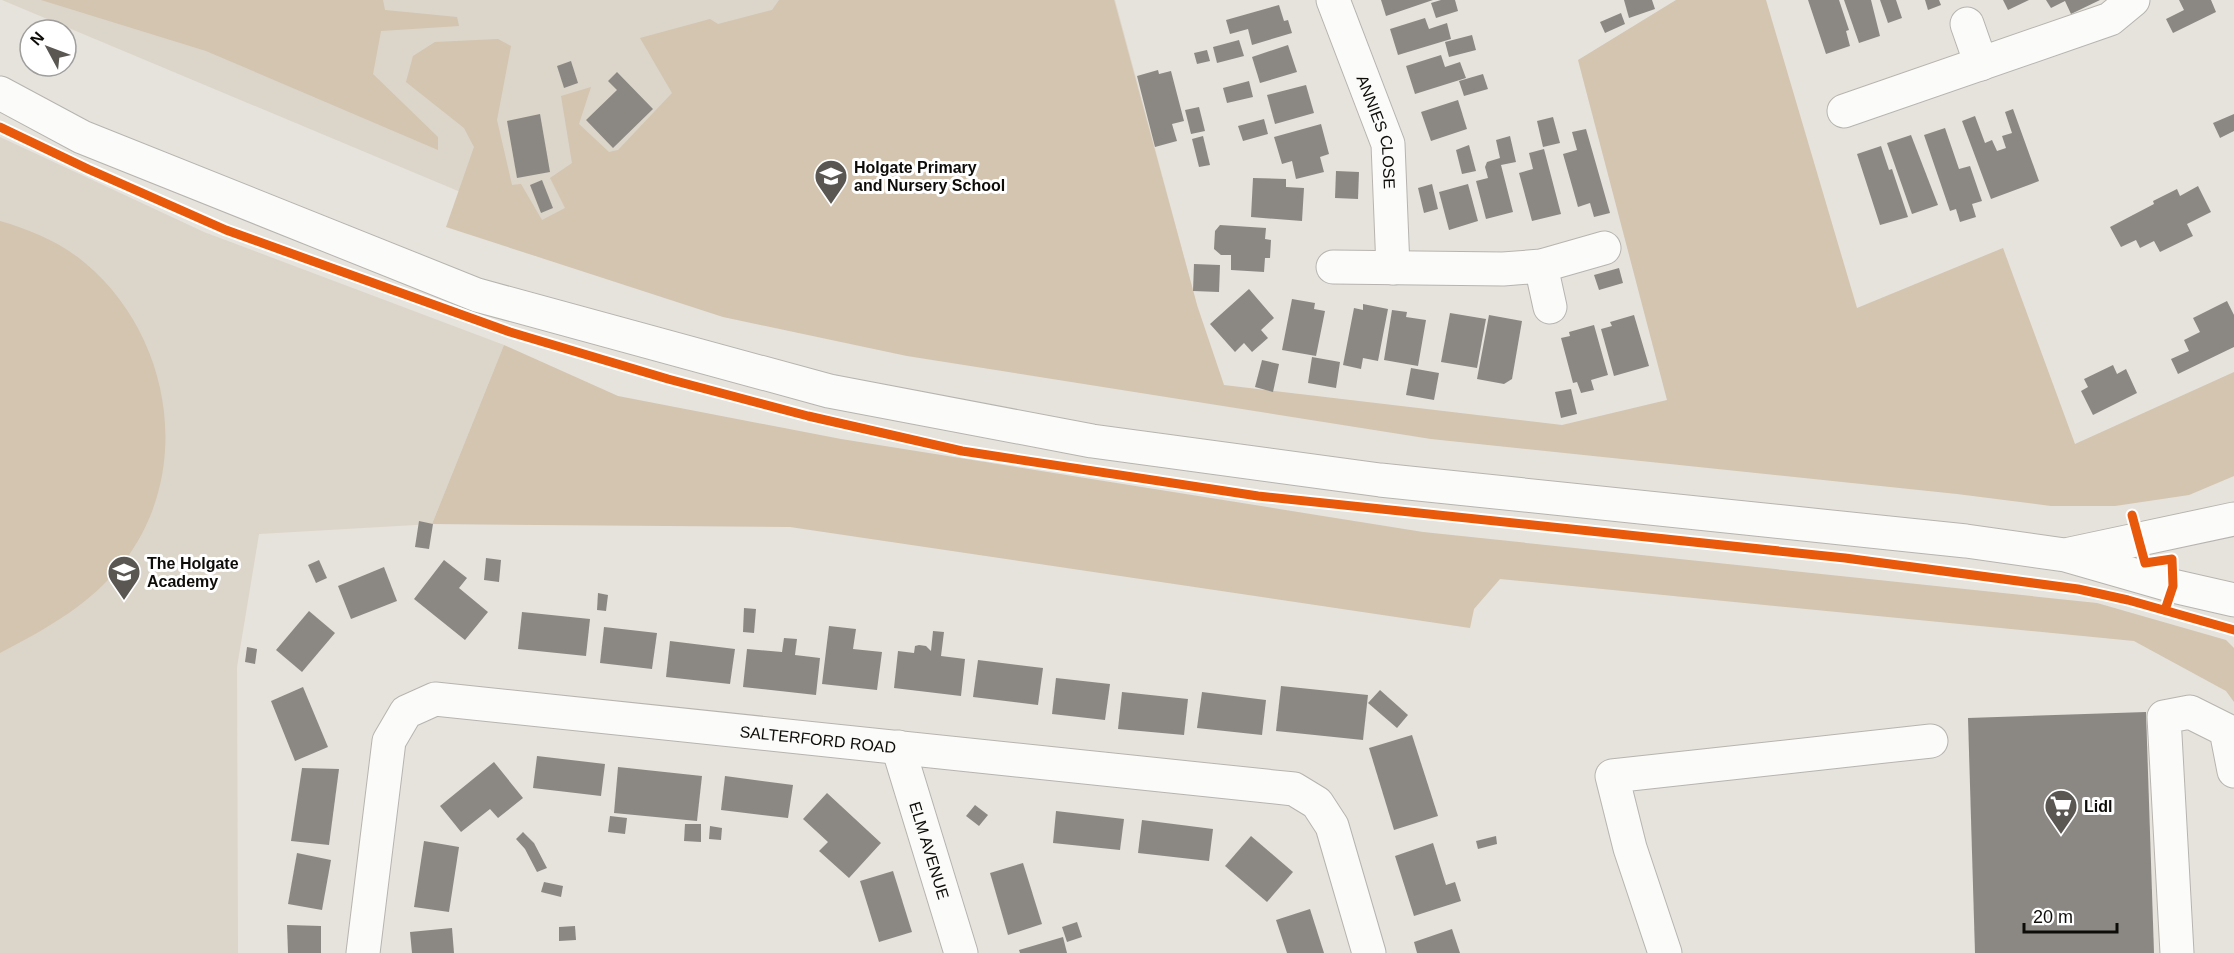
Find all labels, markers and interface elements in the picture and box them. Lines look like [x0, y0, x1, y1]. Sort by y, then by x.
north arrow [18, 18, 78, 78]
text: N [27, 29, 47, 48]
street label: ANNIES CLOSE [1354, 72, 1398, 189]
school or university icon: Holgate Primary and Nursery School [813, 158, 849, 205]
place label: Holgate Primary and Nursery School [854, 159, 1005, 194]
school or university icon: The Holgate Academy [106, 554, 142, 601]
place label: The Holgate Academy [147, 555, 239, 590]
street label: SALTERFORD ROAD [739, 722, 897, 756]
supermarket icon: Lidl [2043, 788, 2079, 835]
place label: Lidl [2084, 798, 2112, 815]
street label: ELM AVENUE [907, 799, 952, 901]
scale bar [2024, 896, 2117, 934]
text: 20 m [2033, 907, 2073, 927]

